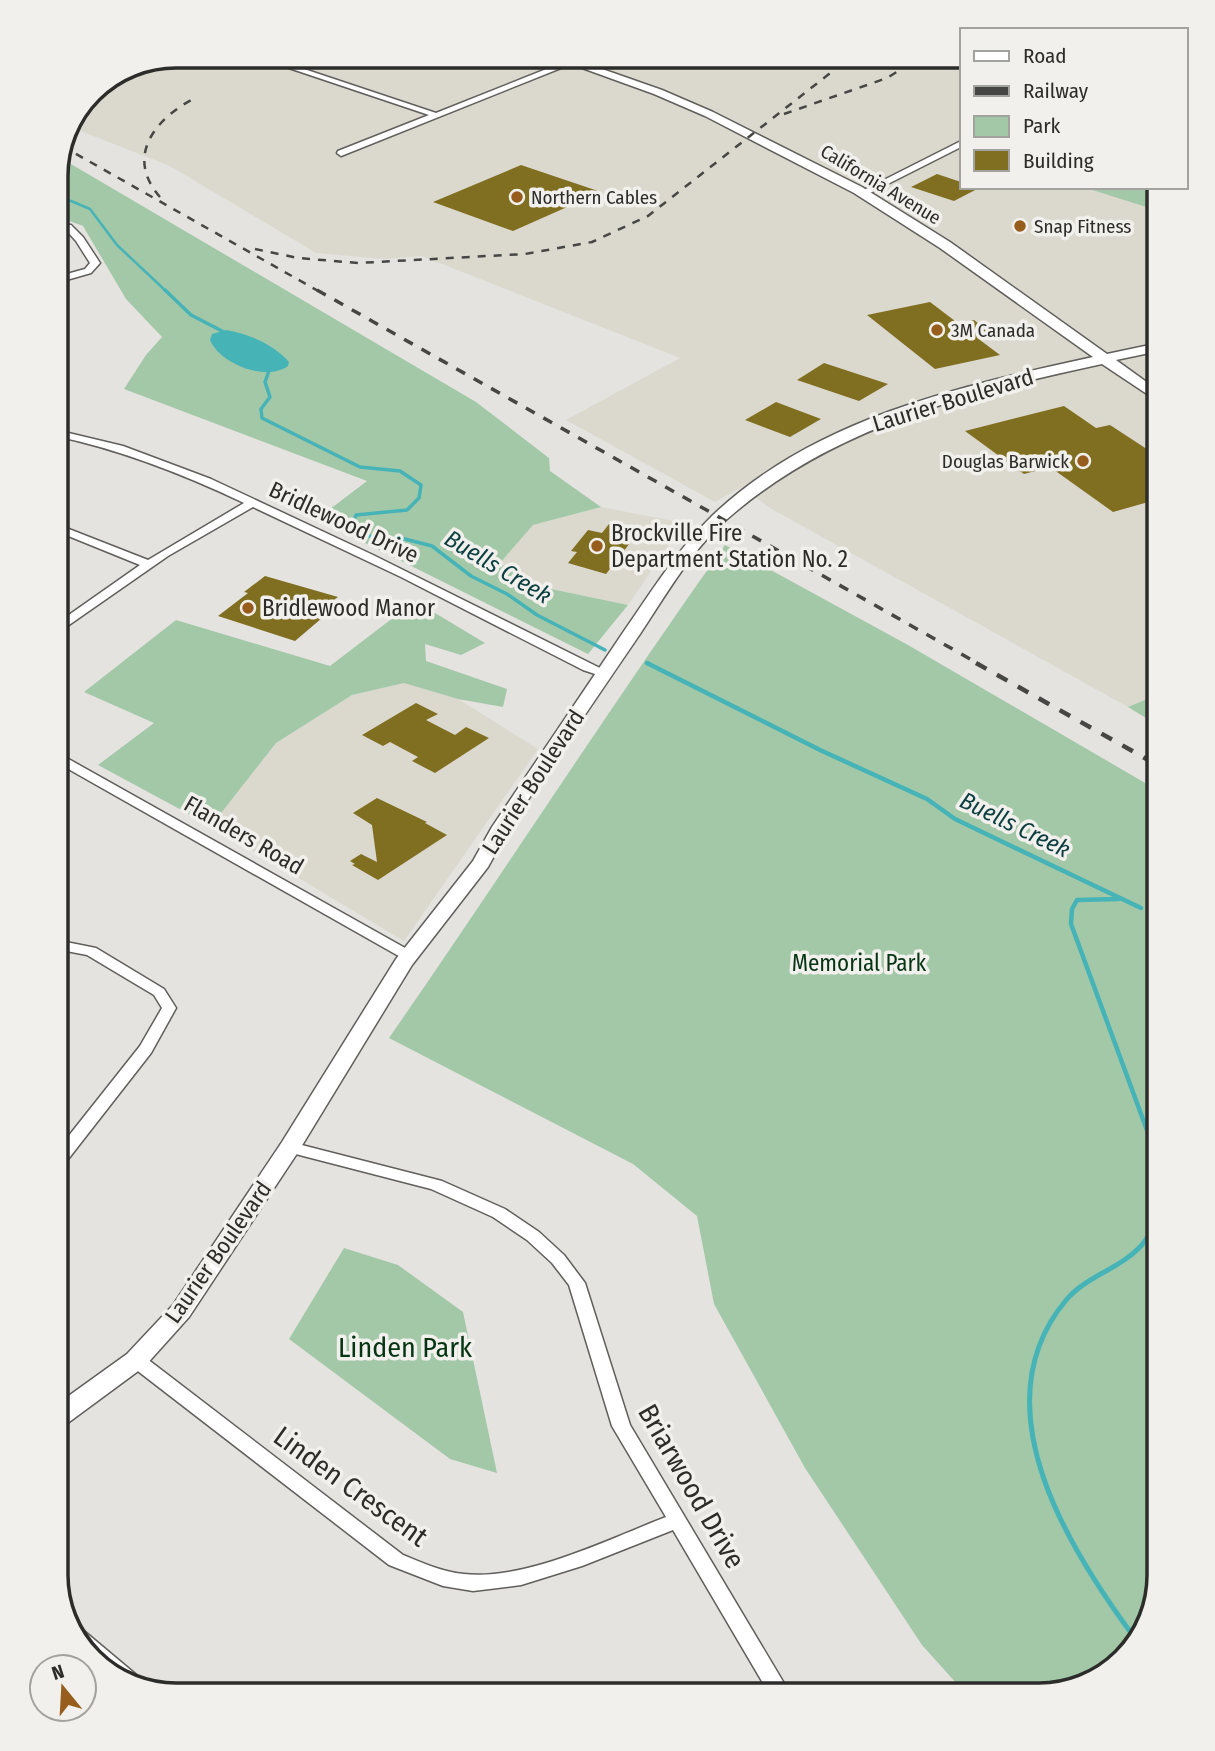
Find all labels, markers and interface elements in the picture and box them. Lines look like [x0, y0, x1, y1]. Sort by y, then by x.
legend [960, 28, 1187, 189]
text: Road [1023, 43, 1067, 69]
text: Railway [1023, 78, 1089, 104]
text: Park [1023, 113, 1061, 139]
street label: California Avenue [816, 139, 945, 229]
text: Building [1023, 148, 1094, 174]
place label: Northern Cables [531, 186, 657, 209]
marker: Northern Cables [509, 189, 525, 205]
place label: Snap Fitness [1034, 215, 1131, 238]
marker: Snap Fitness [1012, 218, 1028, 234]
place label: 3M Canada [951, 319, 1035, 342]
marker: 3M Canada [929, 322, 945, 338]
street label: Laurier Boulevard [869, 362, 1037, 438]
place label: Douglas Barwick [942, 450, 1069, 473]
marker: Douglas Barwick [1075, 453, 1091, 469]
street label: Bridlewood Drive [265, 475, 423, 569]
place label: Brockville Fire Department Station No. 2 [611, 519, 848, 573]
water label: Buells Creek [440, 524, 556, 610]
marker: Brockville Fire Department Station No. 2 [589, 538, 605, 554]
place label: Bridlewood Manor [262, 594, 435, 622]
marker: Bridlewood Manor [240, 600, 256, 616]
street label: Laurier Boulevard [476, 704, 590, 860]
water label: Buells Creek [955, 786, 1075, 864]
street label: Flanders Road [179, 790, 309, 880]
park label: Memorial Park [792, 949, 927, 977]
street label: Laurier Boulevard [159, 1176, 277, 1328]
park label: Linden Park [338, 1331, 473, 1364]
street label: Briarwood Drive [631, 1398, 752, 1574]
street label: Linden Crescent [267, 1420, 435, 1554]
north arrow [28, 1653, 98, 1723]
text: N [49, 1660, 67, 1685]

